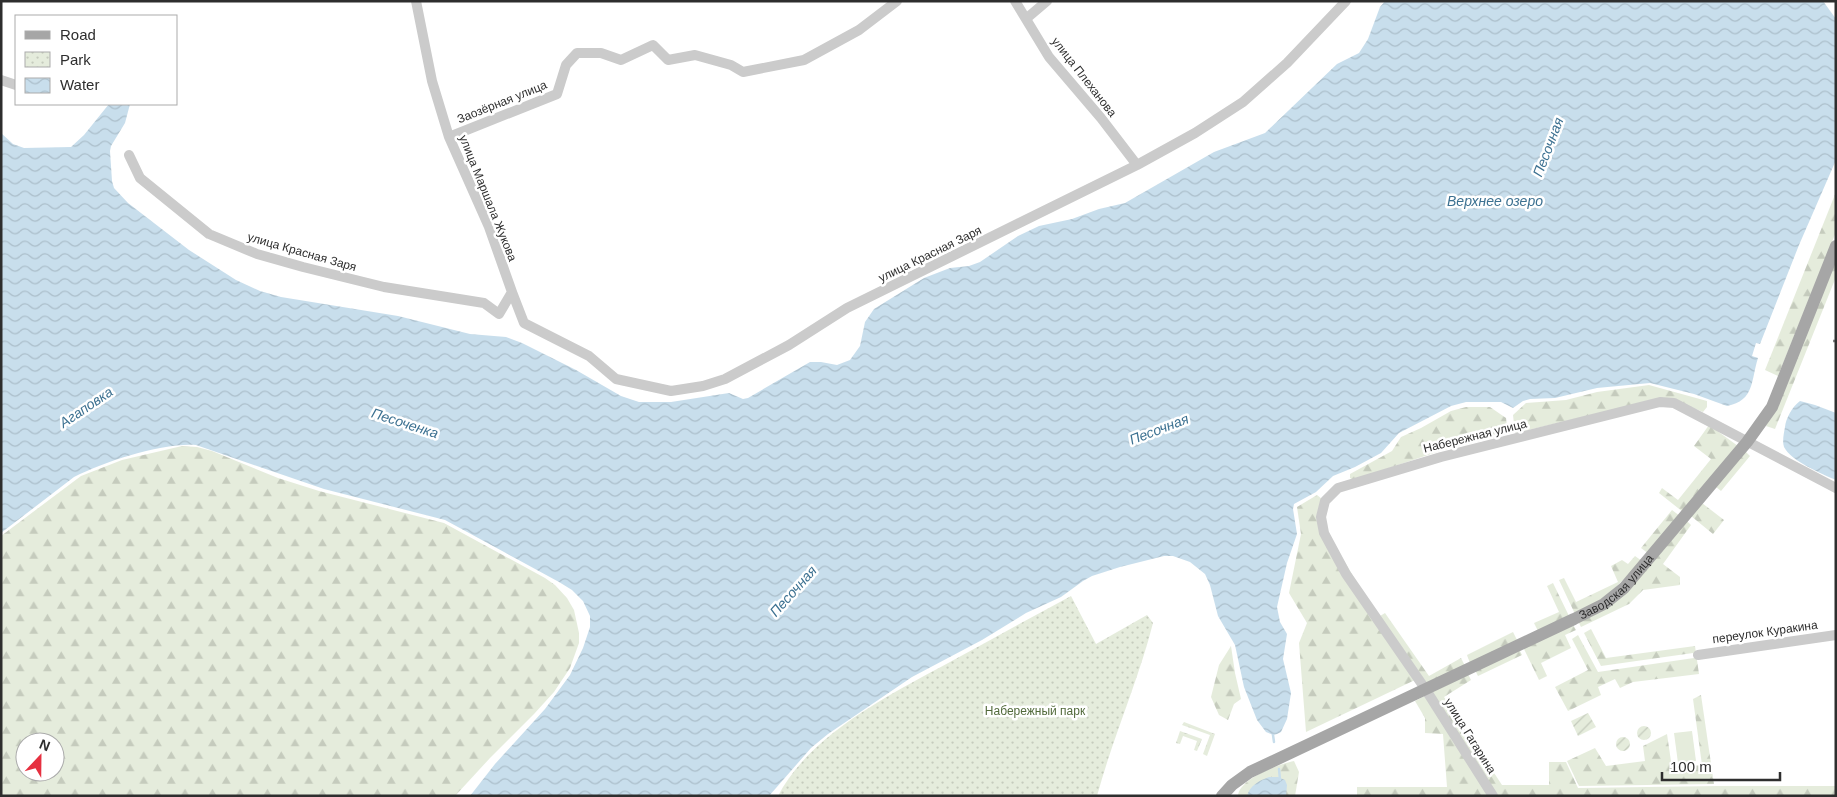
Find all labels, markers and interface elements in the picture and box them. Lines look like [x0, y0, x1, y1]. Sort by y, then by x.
legend [15, 15, 178, 105]
text: Road [60, 26, 96, 43]
street label: улица Плеханова [1049, 34, 1120, 120]
text: Park [60, 51, 91, 68]
text: Water [60, 76, 99, 93]
street label: Заозёрная улица [455, 78, 549, 126]
water label: Песочная [1529, 115, 1567, 179]
street label: улица Маршала Жукова [456, 133, 520, 264]
water label: Верхнее озеро [1447, 193, 1543, 209]
street label: улица Красная Заря [876, 223, 984, 285]
street label: улица Красная Заря [246, 230, 358, 274]
water label: Агаповка [55, 383, 116, 431]
water label: Песоченка [370, 405, 441, 441]
water label: Песочная [1127, 410, 1191, 448]
street label: Набережная улица [1422, 416, 1528, 456]
street label: Заводская улица [1576, 551, 1656, 622]
water label: Песочная [766, 562, 820, 619]
street label: переулок Куракина [1712, 618, 1819, 646]
street label: улица Гагарина [1441, 696, 1499, 777]
park label: Набережный парк [985, 704, 1086, 718]
north arrow [15, 732, 65, 782]
text: N [37, 736, 53, 754]
scale bar [1662, 750, 1780, 782]
text: 100 m [1670, 758, 1712, 775]

